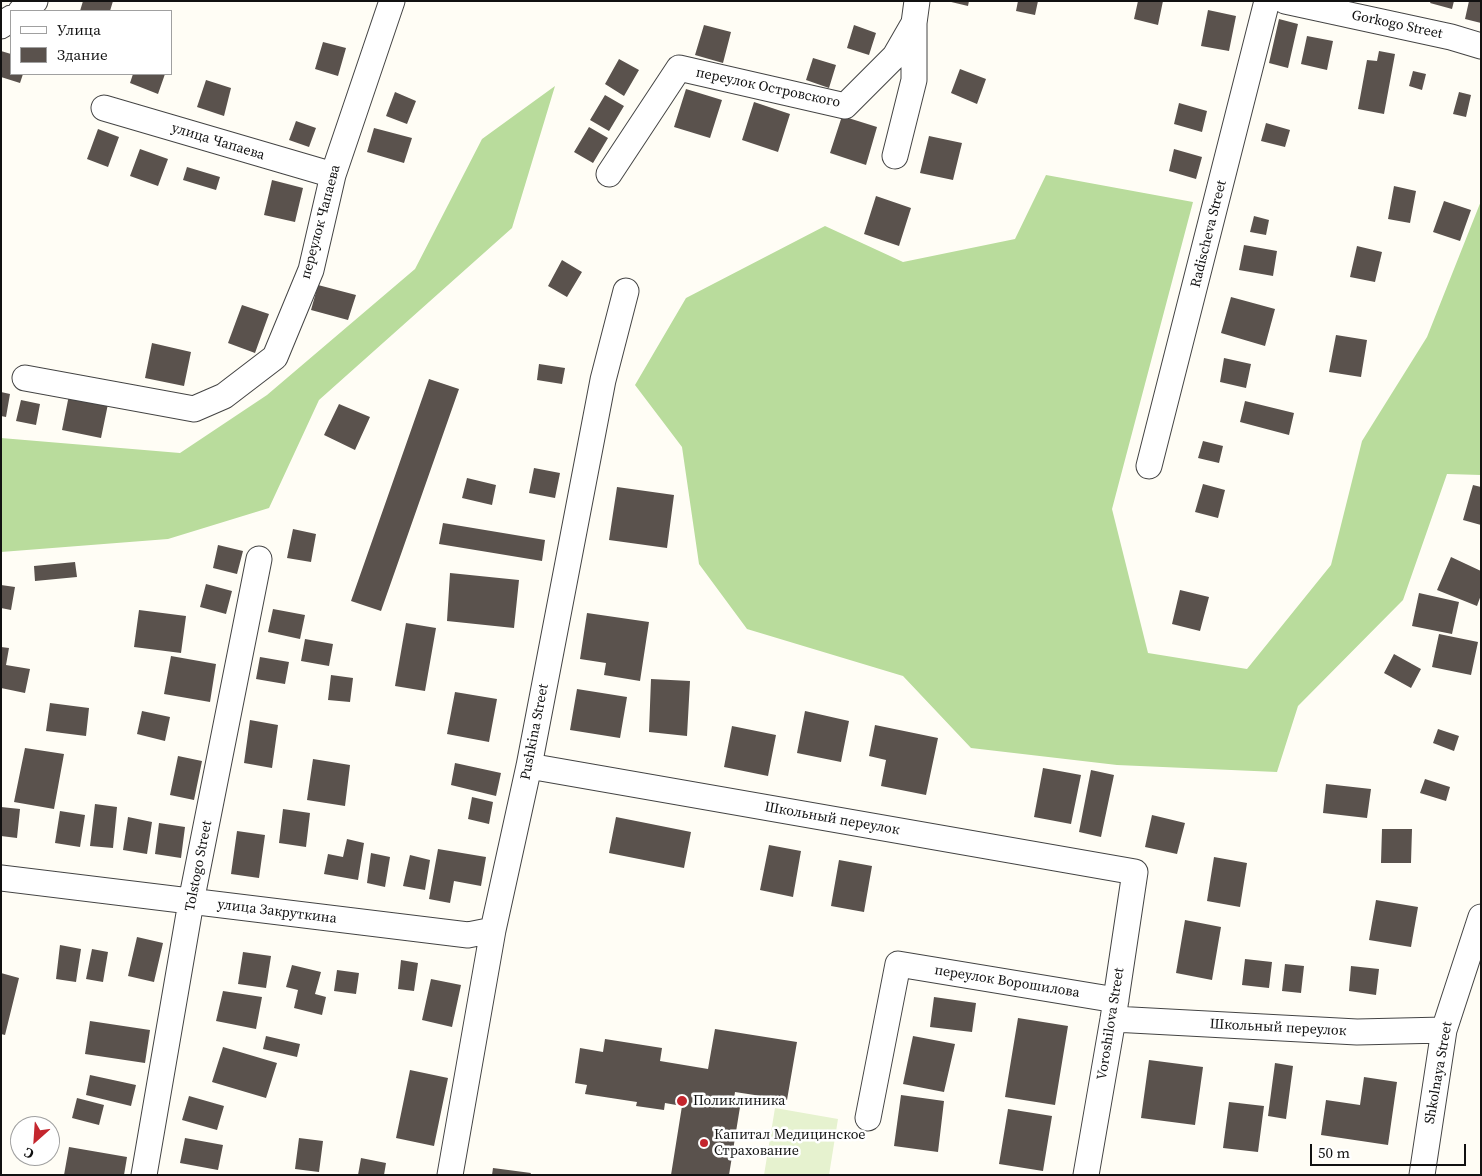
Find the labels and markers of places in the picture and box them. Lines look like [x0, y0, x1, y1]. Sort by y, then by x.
place label: Поликлиника [693, 1093, 785, 1109]
marker: Поликлиника [675, 1094, 689, 1108]
place label: Капитал Медицинское Страхование [714, 1127, 865, 1160]
marker: Капитал Медицинское Страхование [698, 1137, 710, 1149]

